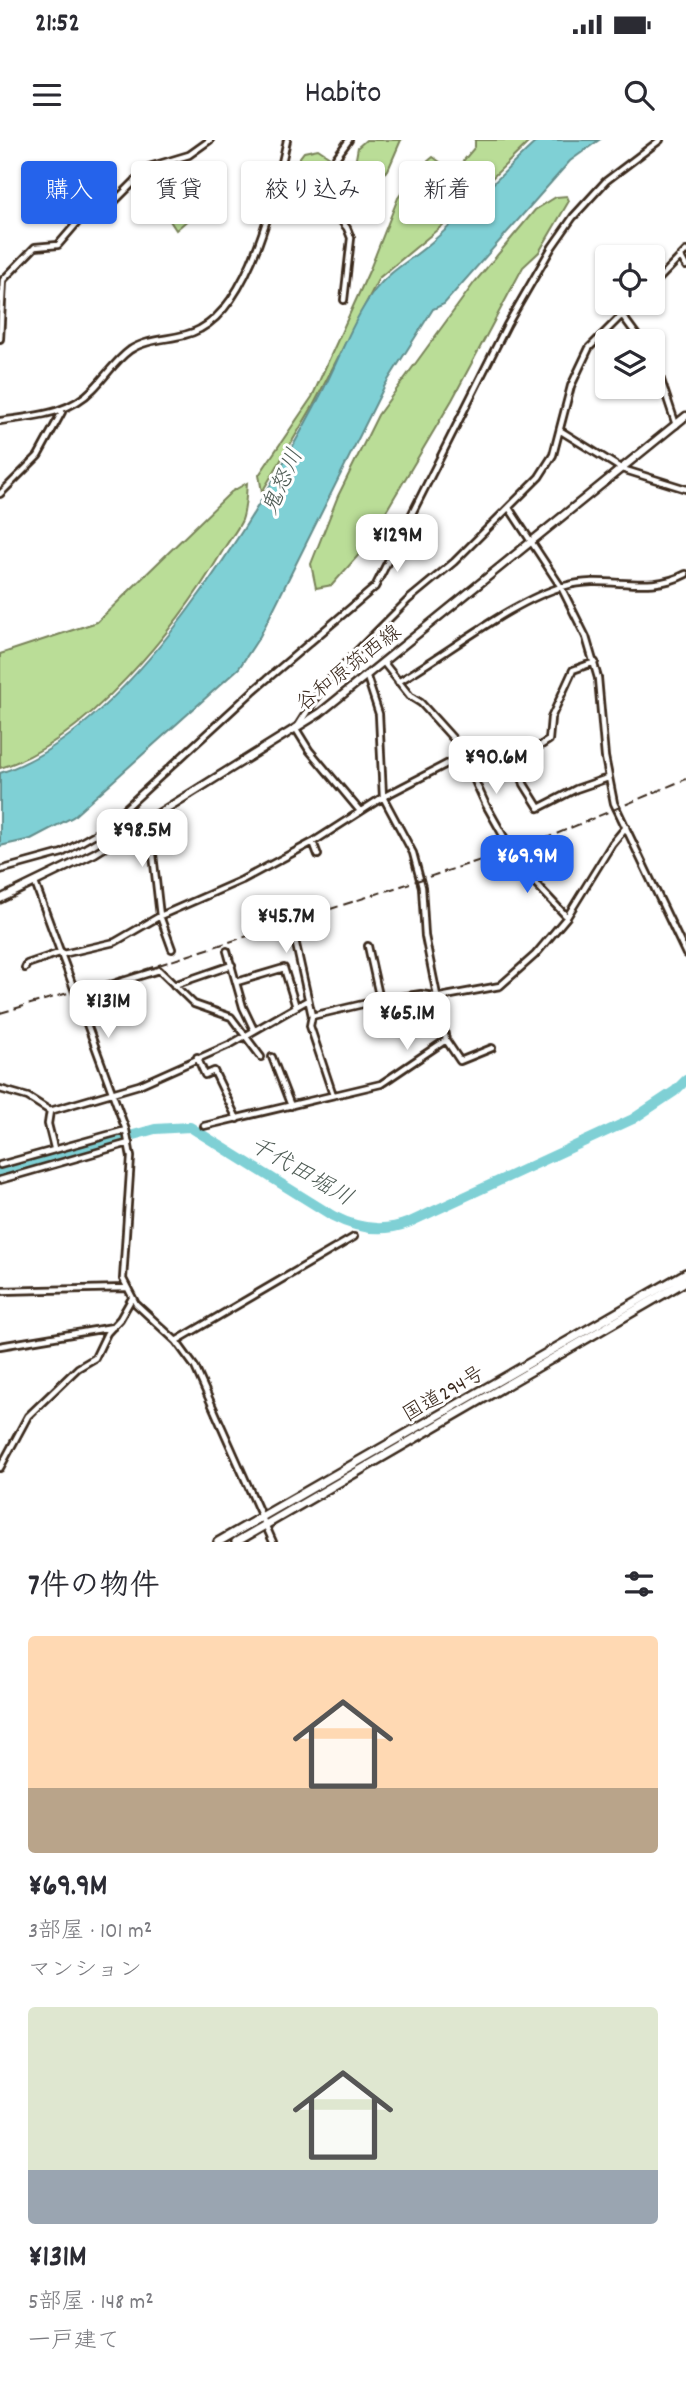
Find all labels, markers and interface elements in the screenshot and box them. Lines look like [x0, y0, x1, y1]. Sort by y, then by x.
text: 21:52 [35, 6, 80, 43]
text: Habito [304, 72, 382, 118]
icon: menu [28, 76, 66, 114]
icon: search [620, 76, 658, 114]
chip: 購入 [21, 161, 117, 224]
chip: 賃貸 [131, 161, 227, 224]
chip: 絞り込み [241, 161, 385, 224]
chip: 新着 [399, 161, 495, 224]
map controls [595, 245, 665, 399]
button: locate [595, 245, 665, 315]
button: layers [595, 329, 665, 399]
water label: 鬼怒川 [255, 444, 313, 521]
pin: ¥129M [348, 514, 446, 574]
text: ¥129M [372, 520, 422, 553]
street label: 谷和原筑西線 [291, 619, 409, 720]
pin: ¥90.6M [439, 736, 553, 796]
text: ¥90.6M [465, 742, 527, 775]
pin: ¥98.5M [85, 810, 199, 869]
text: ¥98.5M [113, 815, 171, 848]
pin: ¥69.9M [470, 836, 584, 895]
text: ¥69.9M [497, 841, 557, 874]
pin: ¥45.7M [229, 896, 343, 955]
text: ¥45.7M [257, 901, 315, 934]
pin: ¥131M [59, 981, 157, 1040]
text: ¥131M [86, 986, 130, 1019]
pin: ¥65.1M [350, 992, 464, 1052]
text: ¥65.1M [379, 998, 435, 1031]
water label: 千代田堀川 [242, 1130, 358, 1216]
street label: 国道294号 [398, 1360, 491, 1431]
icon: filters [620, 1565, 658, 1603]
text: 7件の物件 [28, 1567, 160, 1610]
icon: home [280, 1681, 406, 1807]
text: ¥69.9M [28, 1867, 107, 1910]
text: 3部屋 · 101 m² [28, 1916, 152, 1949]
text: マンション [28, 1955, 142, 1988]
icon: home [280, 2052, 406, 2178]
text: ¥131M [28, 2238, 87, 2281]
text: 5部屋 · 148 m² [28, 2287, 154, 2320]
text: 一戸建て [28, 2326, 120, 2359]

